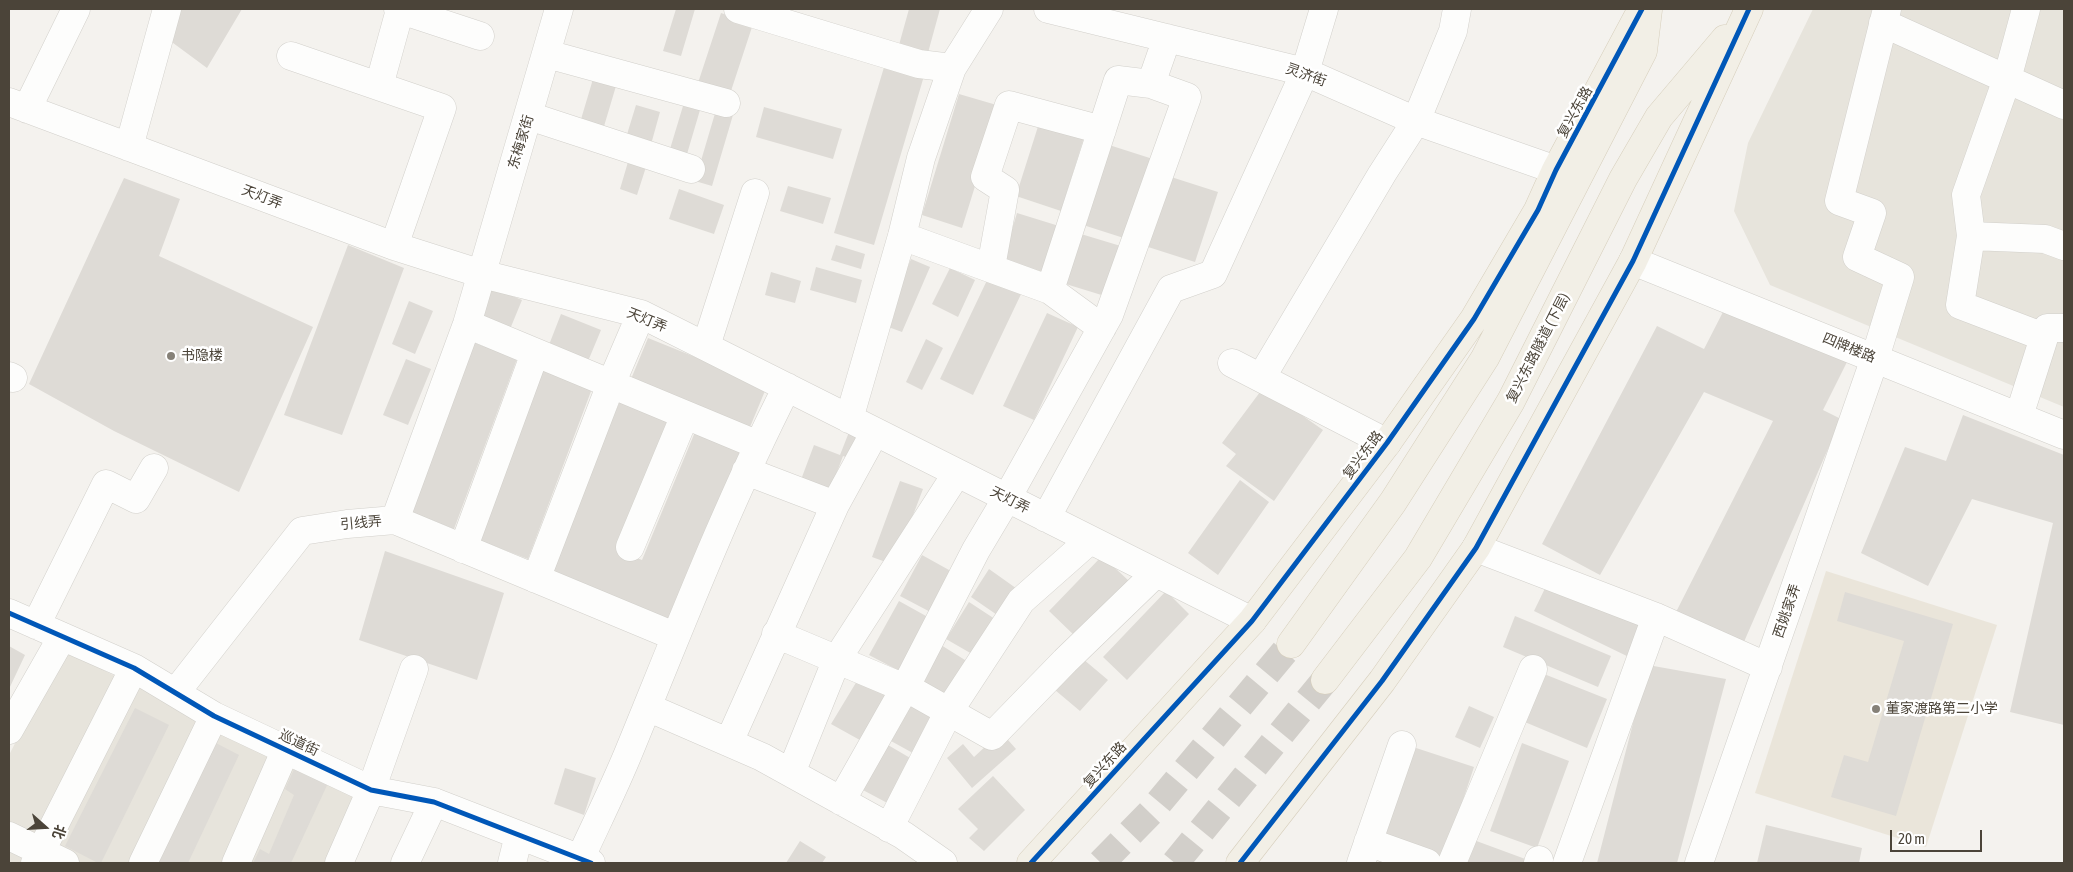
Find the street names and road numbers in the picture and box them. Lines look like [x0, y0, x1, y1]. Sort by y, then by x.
street label: 灵济街 [1283, 60, 1329, 90]
street label: 复兴东路 [1554, 83, 1596, 141]
street label: 东梅家街 [505, 113, 537, 171]
street label: 天灯弄 [239, 182, 285, 212]
street label: 复兴东路隧道 (下层) [1503, 290, 1573, 406]
street label: 天灯弄 [624, 304, 670, 336]
street label: 四牌楼路 [1820, 330, 1878, 366]
street label: 复兴东路 [1339, 428, 1387, 482]
street label: 天灯弄 [987, 483, 1033, 517]
street label: 引线弄 [339, 513, 383, 533]
street label: 西姚家弄 [1770, 582, 1804, 640]
street label: 巡道街 [276, 727, 322, 759]
street label: 复兴东路 [1080, 739, 1130, 791]

